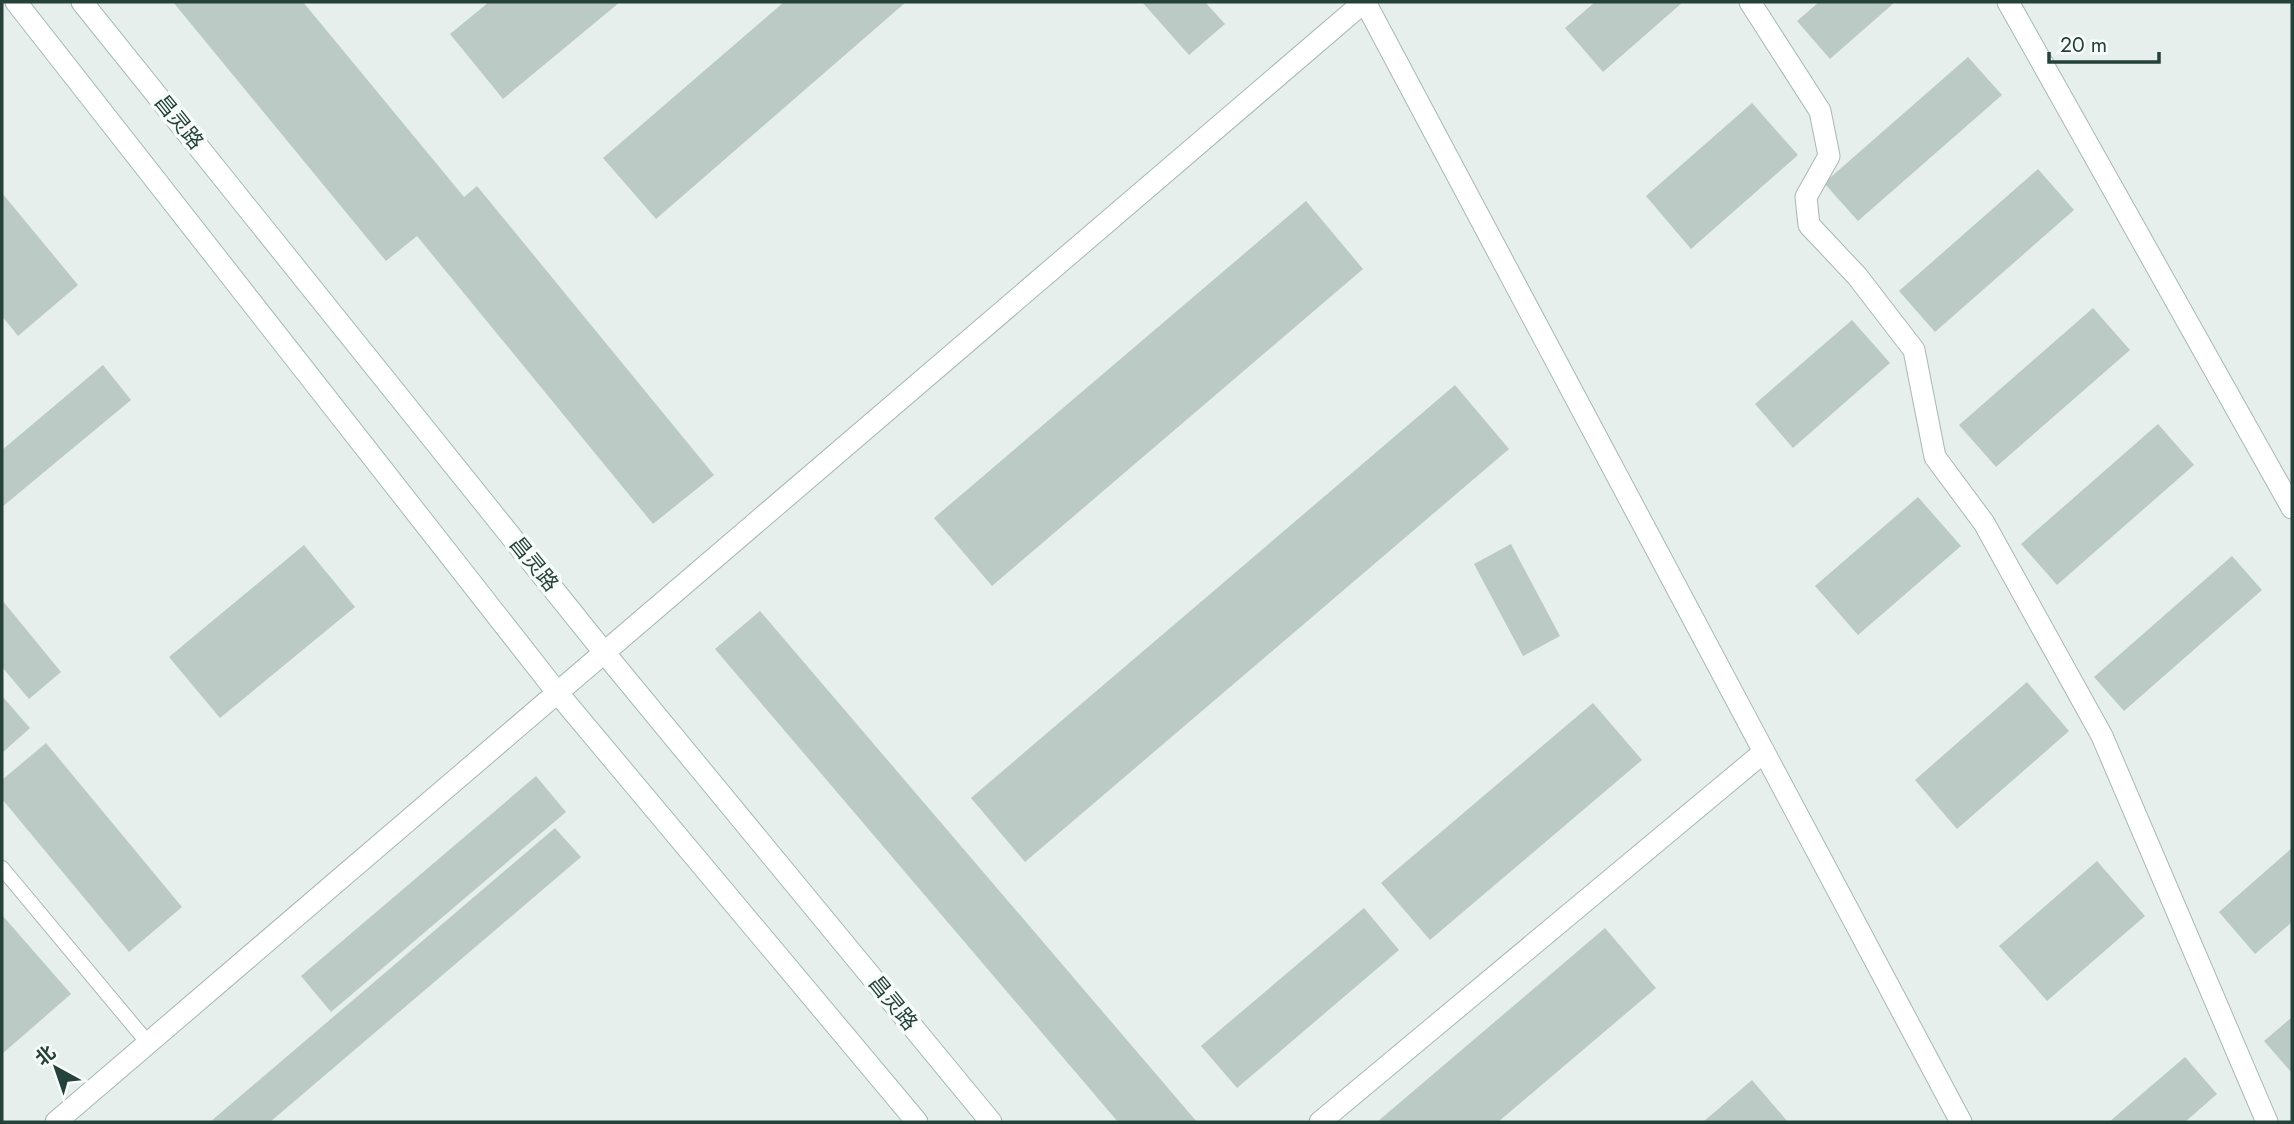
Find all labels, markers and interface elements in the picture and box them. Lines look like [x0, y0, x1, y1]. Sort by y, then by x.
scale bar [2049, 21, 2159, 65]
text: 20 m [2060, 30, 2107, 60]
street label: 昌灵路 [148, 88, 210, 156]
street label: 昌灵路 [503, 530, 565, 598]
street label: 昌灵路 [862, 969, 924, 1037]
north arrow [21, 1033, 91, 1103]
text: 北 [29, 1039, 61, 1072]

